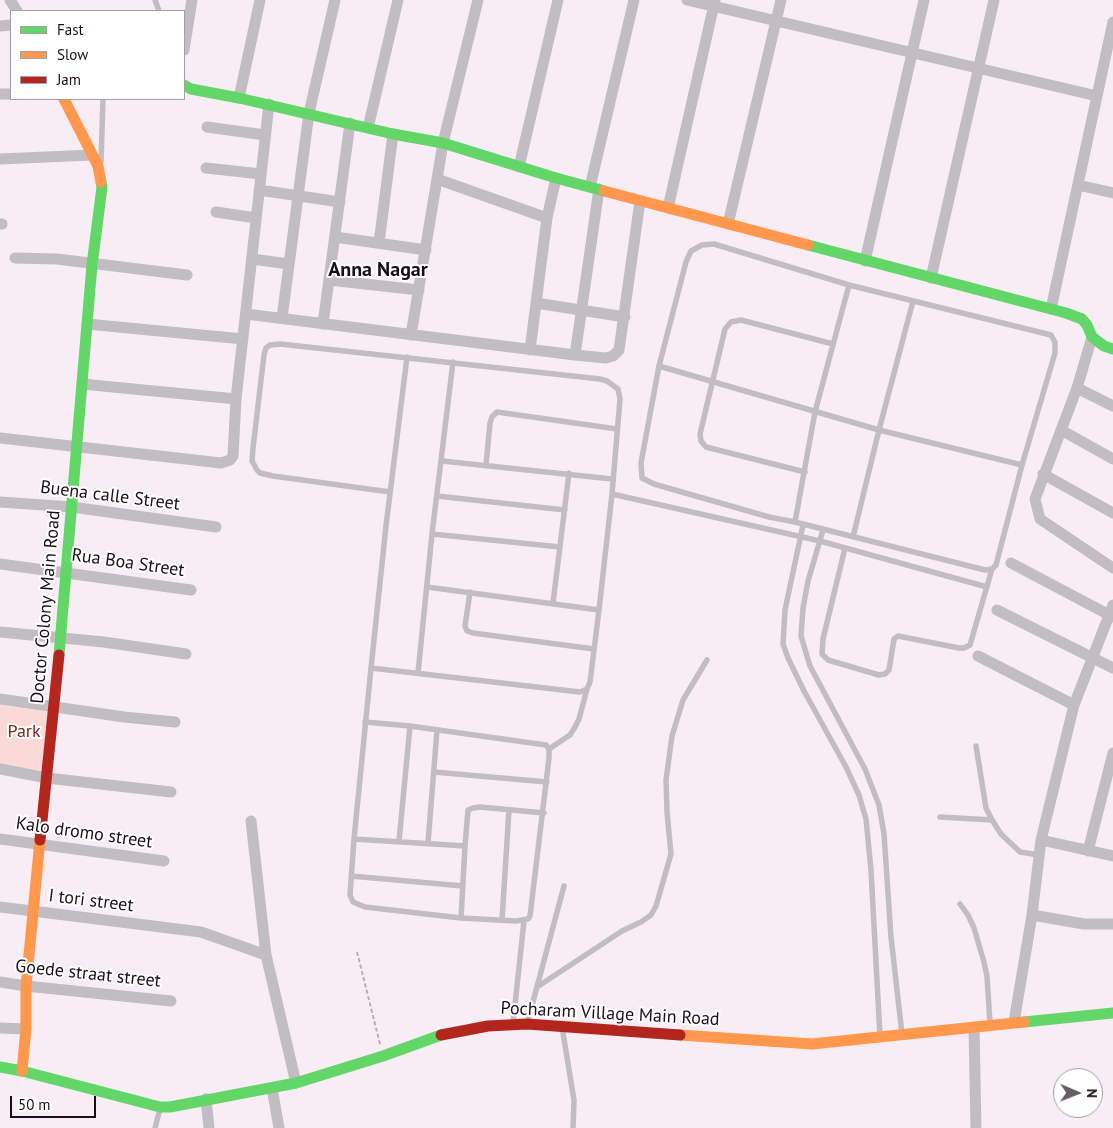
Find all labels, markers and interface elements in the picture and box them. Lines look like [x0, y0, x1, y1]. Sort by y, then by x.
legend [10, 10, 185, 100]
text: Fast [57, 20, 84, 39]
text: Slow [57, 45, 88, 64]
text: Jam [57, 70, 81, 89]
district label: Anna Nagar [328, 258, 428, 282]
street label: Buena calle Street [39, 477, 181, 515]
street label: Doctor Colony Main Road [27, 509, 65, 705]
street label: Rua Boa Street [70, 544, 186, 582]
park label: Park [7, 721, 41, 743]
street label: Kalo dromo street [14, 813, 154, 853]
street label: I tori street [47, 885, 135, 917]
street label: Goede straat street [14, 956, 162, 992]
street label: Pocharam Village Main Road [500, 997, 720, 1031]
north arrow [1053, 1068, 1103, 1118]
scale bar [12, 1086, 99, 1118]
text: N [1083, 1088, 1101, 1098]
text: 50 m [18, 1095, 51, 1114]

